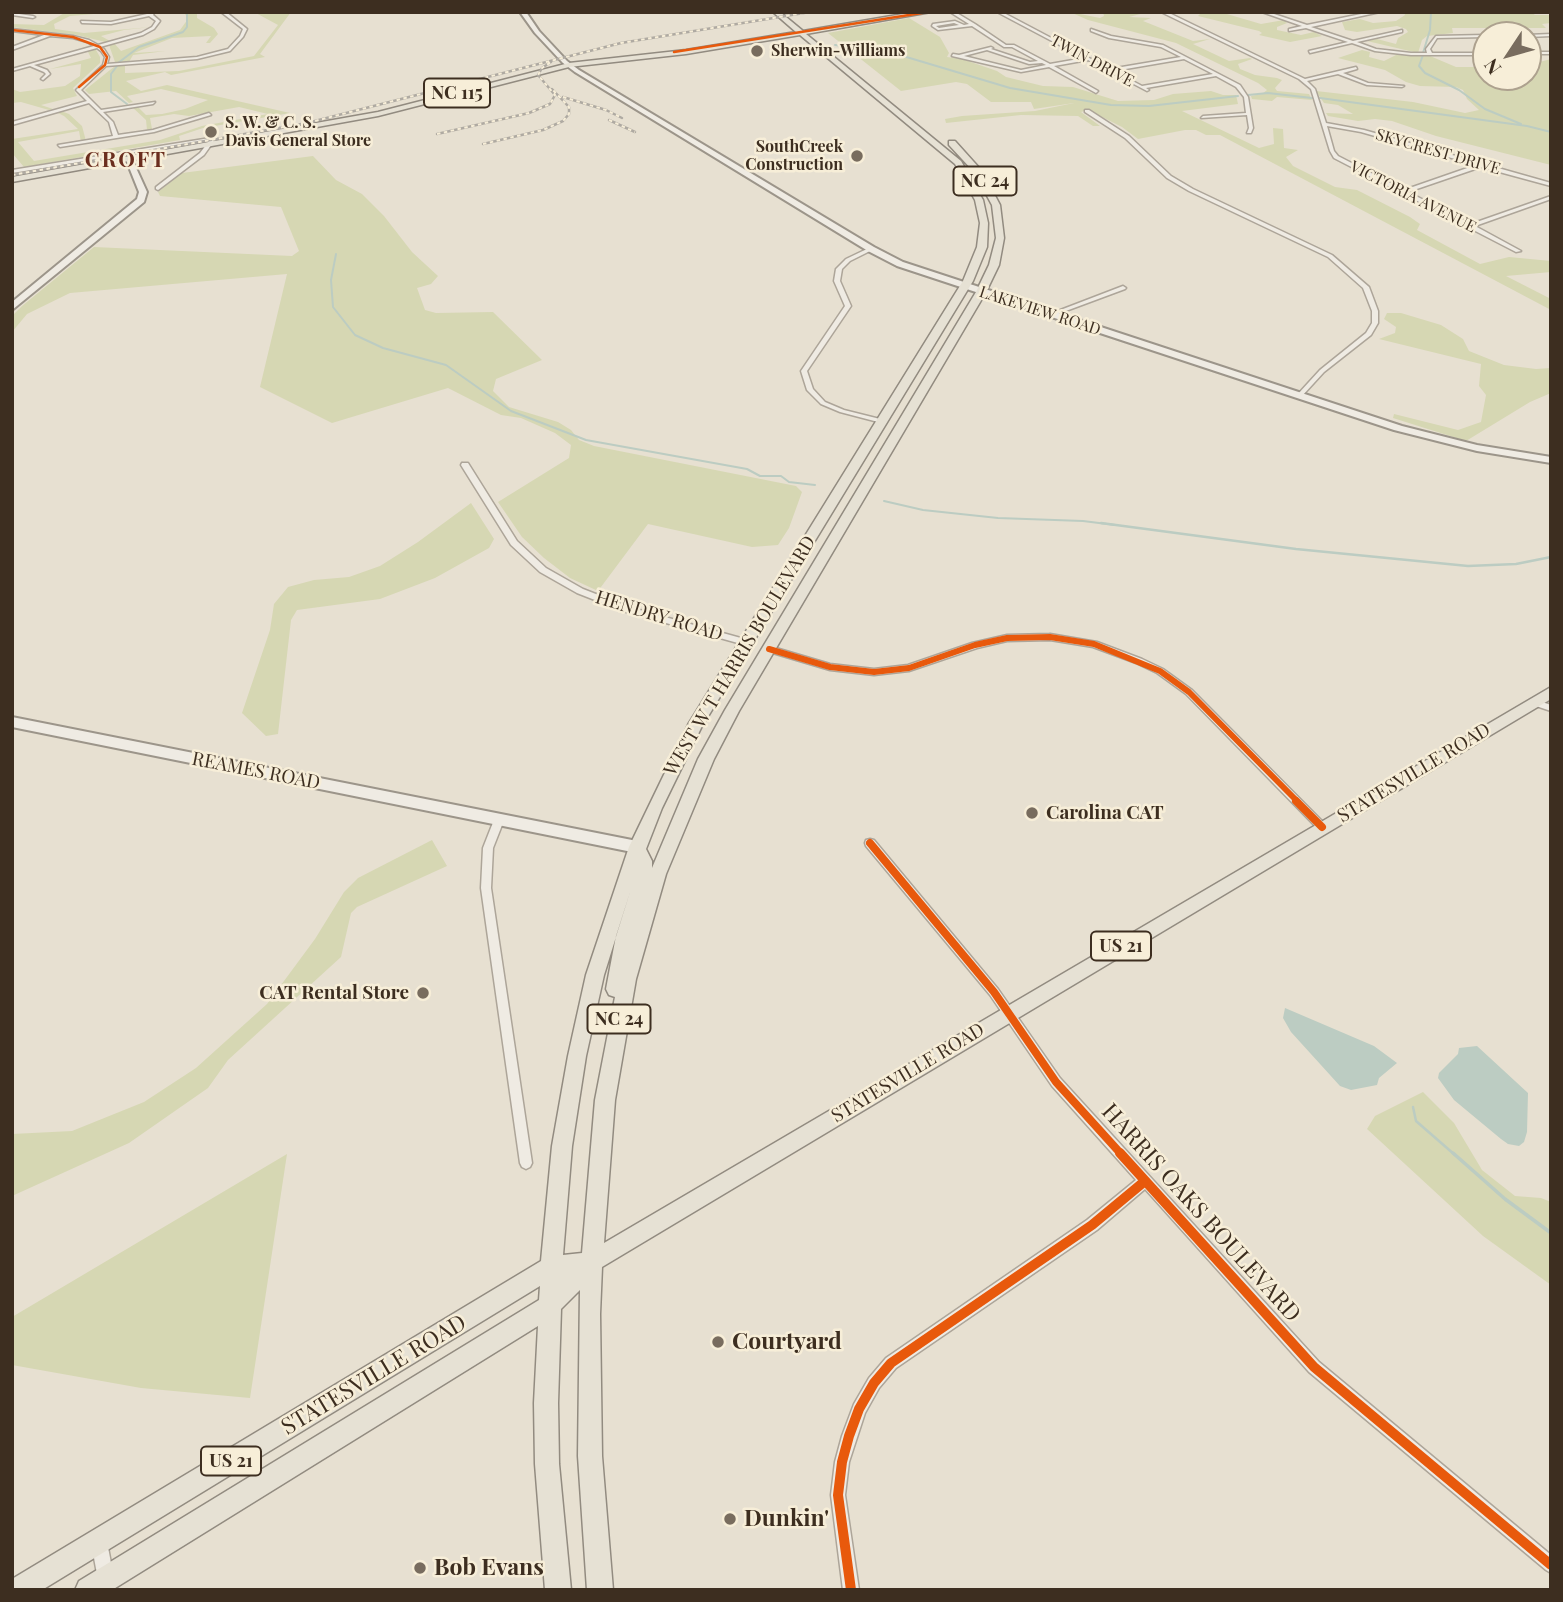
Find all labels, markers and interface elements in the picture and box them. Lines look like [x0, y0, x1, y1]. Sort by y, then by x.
north arrow [1472, 21, 1542, 91]
street label: TWIN DRIVE [1047, 31, 1137, 91]
place label: Sherwin-Williams [771, 41, 905, 61]
marker: Sherwin-Williams [749, 43, 765, 59]
text: N [1477, 54, 1506, 80]
road number: NC 115 [424, 78, 490, 108]
place label: S. W. & C. S. Davis General Store [225, 113, 371, 151]
marker: S. W. & C. S. Davis General Store [203, 124, 219, 140]
street label: SKYCREST DRIVE [1373, 125, 1503, 179]
place label: SouthCreek Construction [745, 137, 843, 175]
district label: CROFT [85, 147, 167, 173]
marker: SouthCreek Construction [849, 148, 865, 164]
street label: VICTORIA AVENUE [1347, 157, 1479, 237]
road number: NC 24 [954, 166, 1016, 196]
street label: LAKEVIEW ROAD [977, 282, 1103, 340]
street label: WEST W T HARRIS BOULEVARD [659, 532, 821, 780]
street label: HENDRY ROAD [593, 586, 725, 646]
street label: STATESVILLE ROAD [1333, 718, 1495, 828]
street label: REAMES ROAD [190, 747, 322, 795]
place label: Carolina CAT [1046, 802, 1164, 824]
marker: Carolina CAT [1024, 805, 1040, 821]
road number: US 21 [1091, 931, 1151, 960]
place label: CAT Rental Store [259, 982, 409, 1004]
marker: CAT Rental Store [415, 985, 431, 1001]
road number: NC 24 [588, 1004, 650, 1034]
street label: STATESVILLE ROAD [827, 1018, 989, 1128]
street label: HARRIS OAKS BOULEVARD [1096, 1098, 1306, 1328]
street label: STATESVILLE ROAD [276, 1309, 472, 1441]
place label: Courtyard [732, 1328, 842, 1356]
marker: Courtyard [710, 1334, 726, 1350]
road number: US 21 [201, 1446, 261, 1476]
place label: Dunkin' [744, 1505, 829, 1533]
marker: Dunkin' [722, 1511, 738, 1527]
place label: Bob Evans [434, 1554, 544, 1582]
marker: Bob Evans [412, 1560, 428, 1576]

